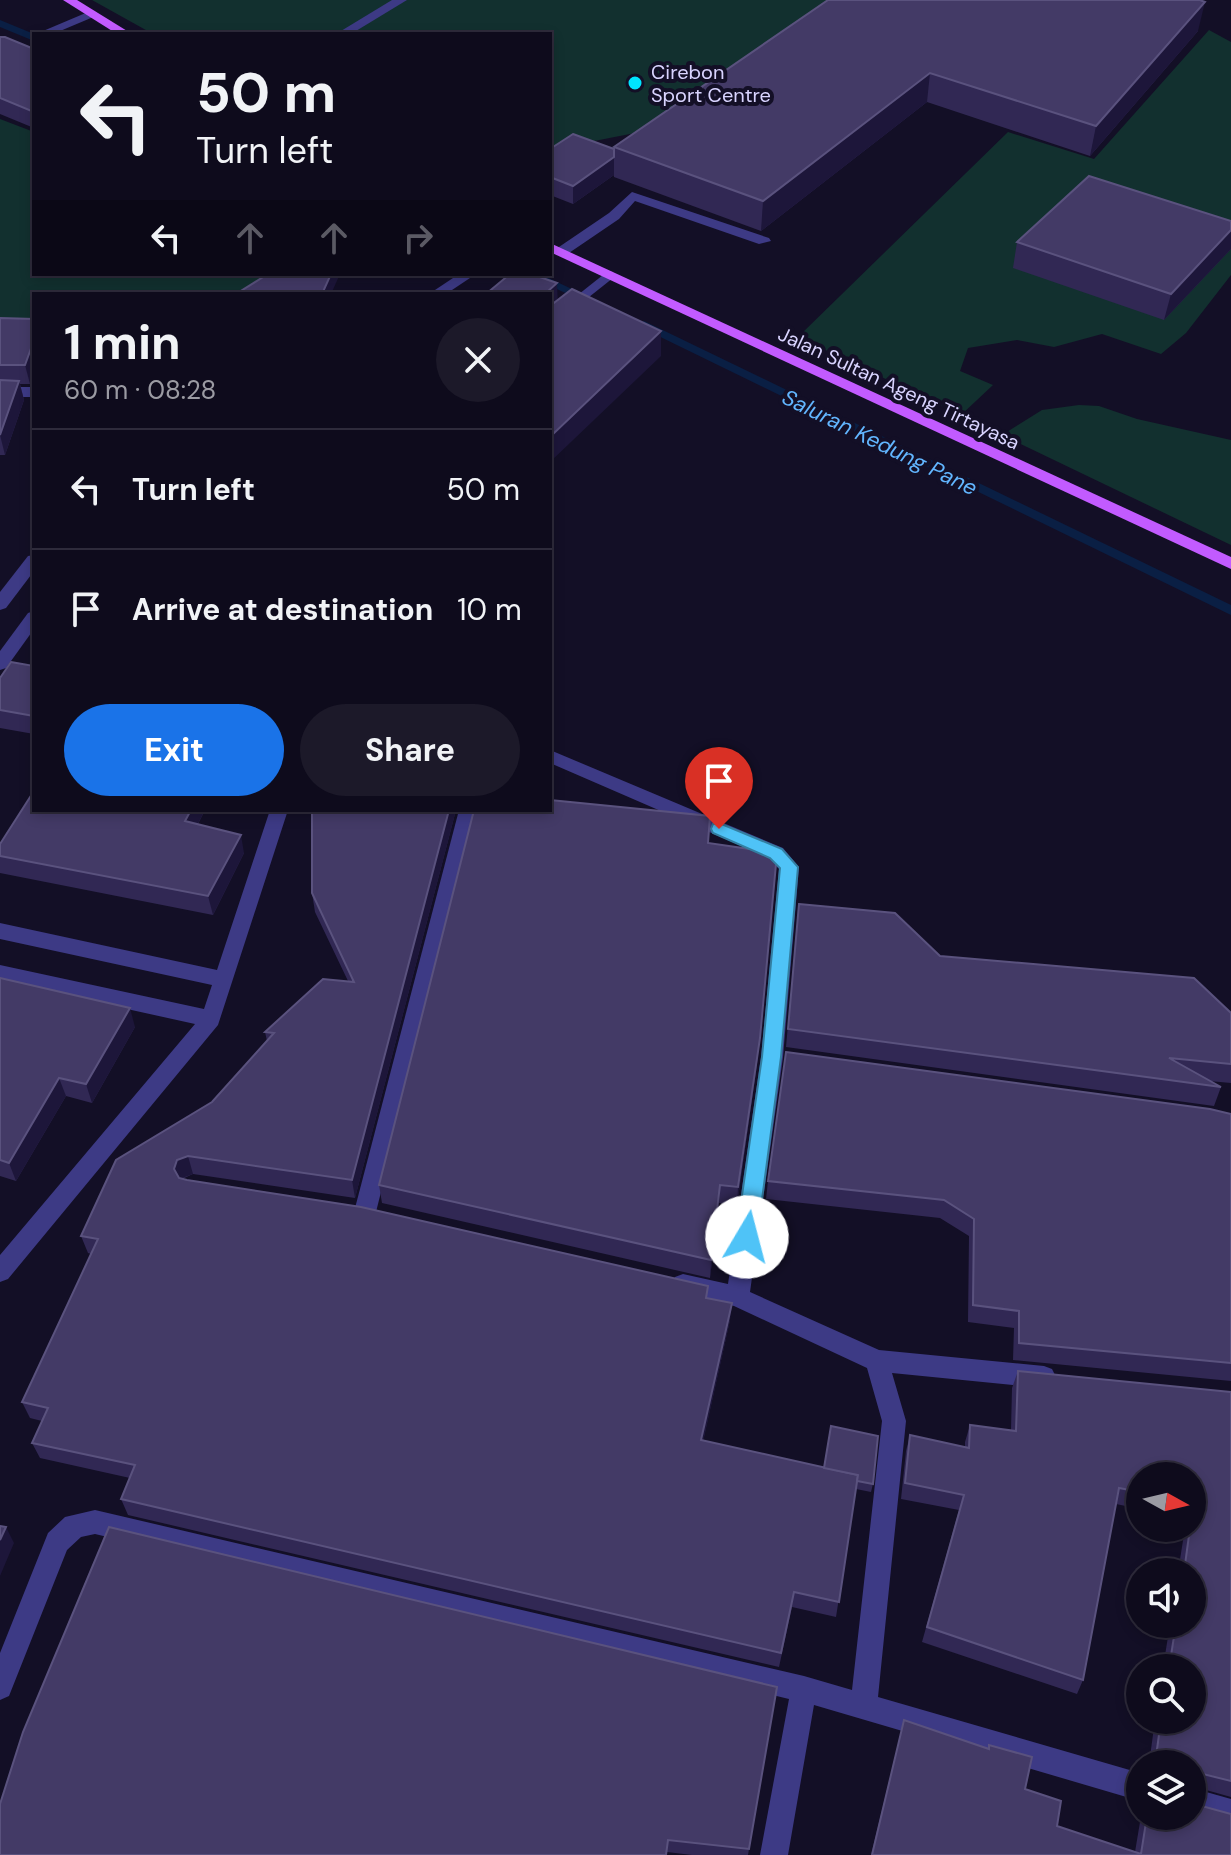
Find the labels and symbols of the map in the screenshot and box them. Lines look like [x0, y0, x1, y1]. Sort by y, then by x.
place label: Cirebon Sport Centre [651, 59, 771, 108]
marker: Cirebon Sport Centre [626, 74, 644, 92]
street label: Jalan Sultan Ageng Tirtayasa [774, 321, 1024, 455]
water label: Saluran Kedung Pane [777, 383, 982, 502]
pin [685, 747, 753, 829]
position arrow [705, 1195, 789, 1279]
north arrow [1126, 1462, 1206, 1542]

